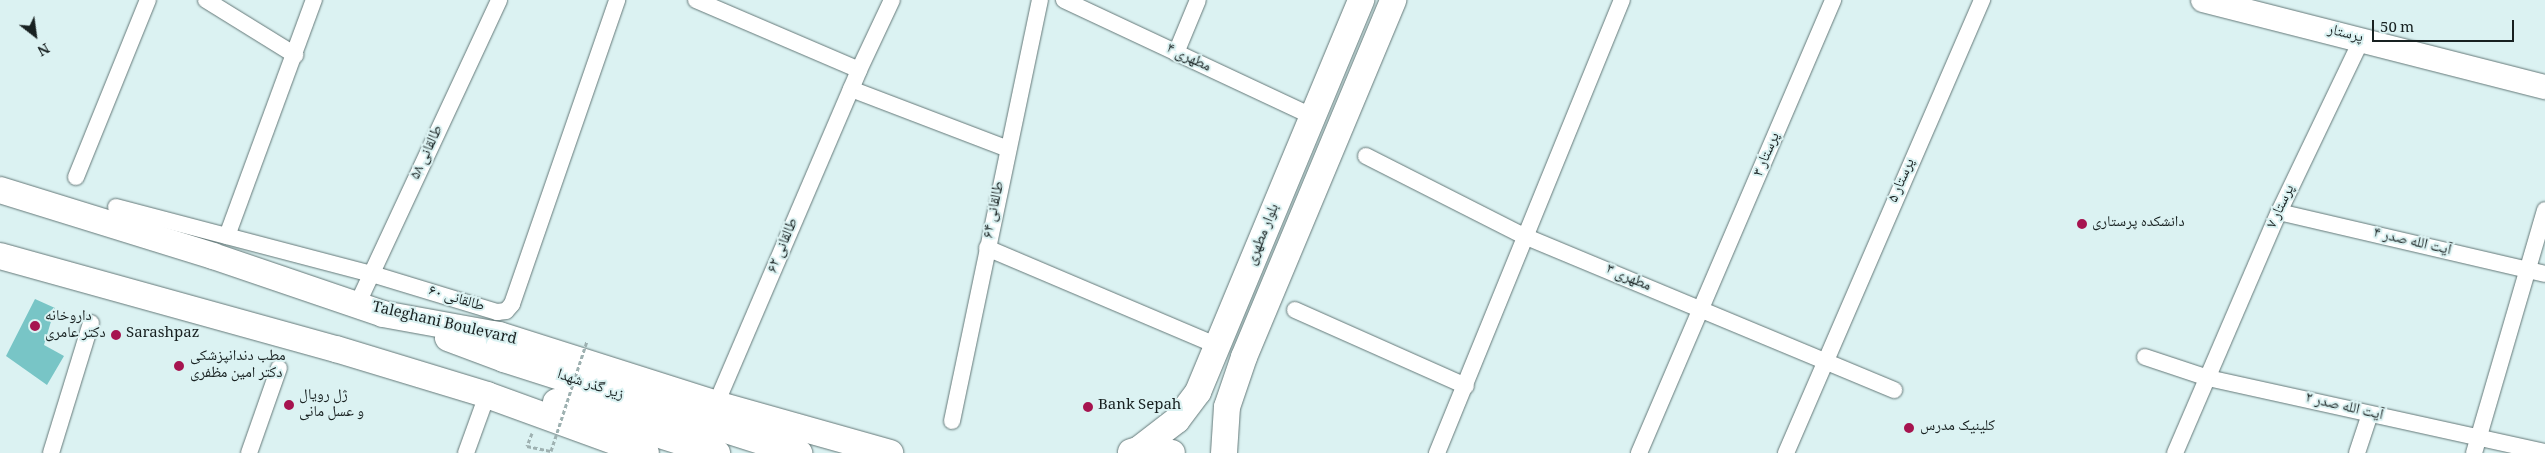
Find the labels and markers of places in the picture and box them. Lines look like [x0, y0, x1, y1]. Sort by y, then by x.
place label: دانشکده پرستاری [2092, 215, 2185, 233]
marker: دانشکده پرستاری [2076, 218, 2088, 230]
place label: داروخانه دکتر عامری [45, 308, 106, 343]
marker: داروخانه دکتر عامری [29, 320, 41, 332]
place label: Sarashpaz [126, 326, 199, 344]
marker: Sarashpaz [110, 329, 122, 341]
place label: مطب دندانپزشکی دکتر امین مظفری [190, 348, 286, 383]
marker: مطب دندانپزشکی دکتر امین مظفری [172, 359, 186, 373]
place label: ژل رویال و عسل مانی [299, 387, 364, 422]
place label: Bank Sepah [1098, 398, 1181, 416]
marker: ژل رویال و عسل مانی [283, 399, 295, 411]
marker: Bank Sepah [1082, 401, 1094, 413]
place label: کلینیک مدرس [1920, 419, 1995, 437]
marker: کلینیک مدرس [1902, 421, 1916, 435]

